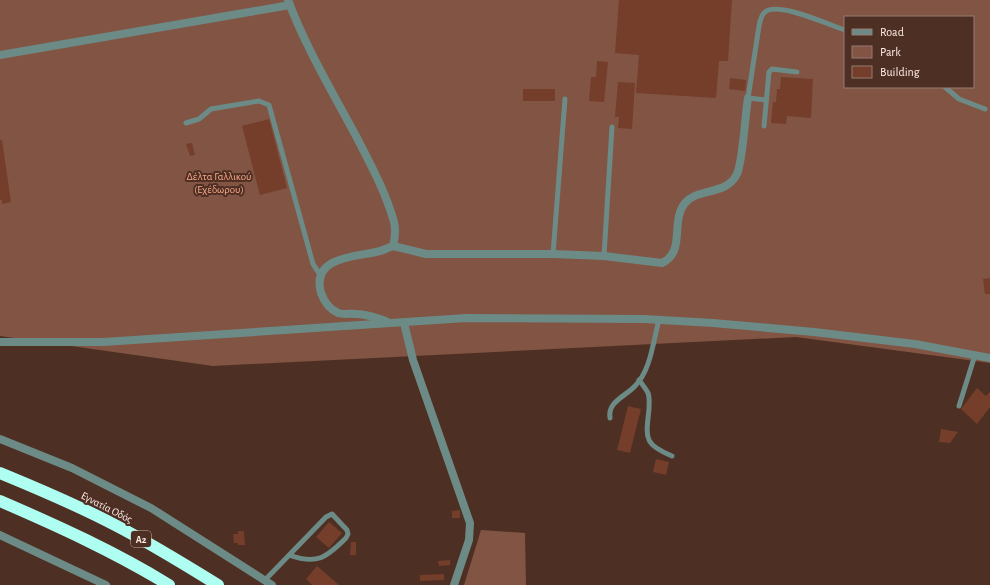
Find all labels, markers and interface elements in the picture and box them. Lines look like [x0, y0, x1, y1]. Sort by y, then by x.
legend [844, 16, 974, 88]
text: Road [880, 26, 904, 38]
text: Park [880, 46, 901, 58]
text: Building [880, 66, 920, 78]
park label: Δέλτα Γαλλικού (Εχέδωρου) [187, 171, 251, 195]
street label: Εγνατία Οδός [79, 490, 134, 525]
road number: Α2 [131, 531, 151, 547]

